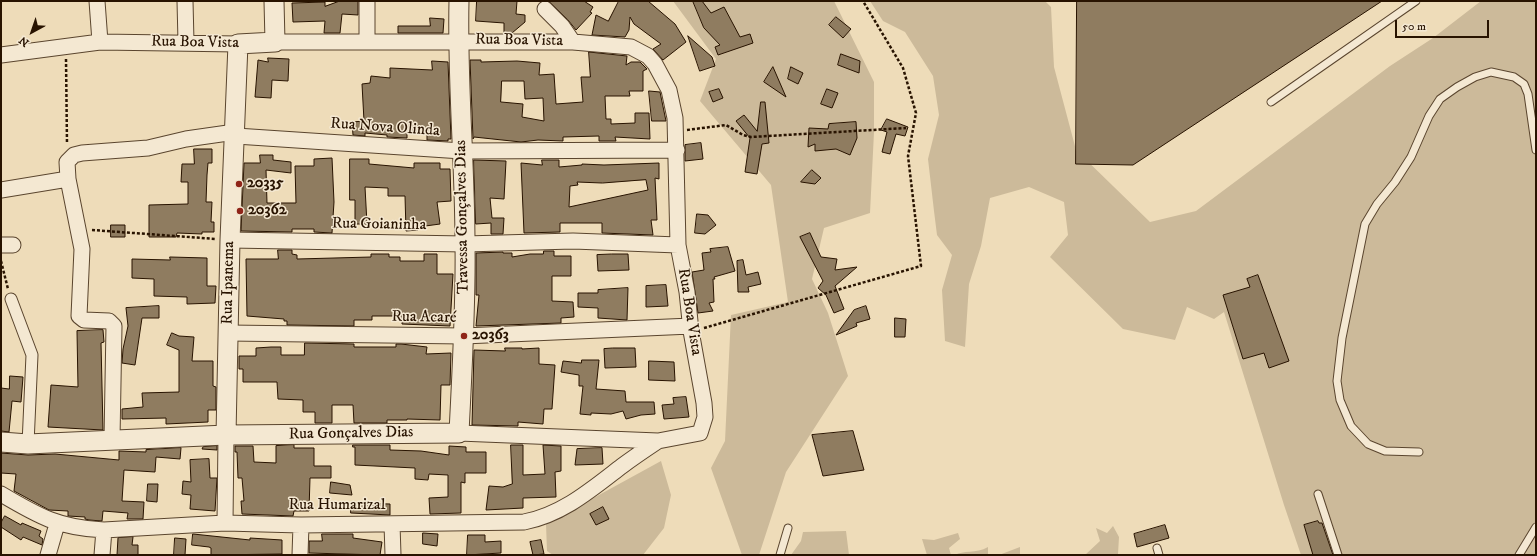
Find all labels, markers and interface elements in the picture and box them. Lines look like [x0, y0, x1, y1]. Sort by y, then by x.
north arrow [12, 12, 52, 52]
scale bar [1397, 12, 1491, 38]
text: 50 m [1402, 19, 1426, 34]
street label: Rua Boa Vista [475, 31, 563, 51]
text: N [16, 33, 32, 49]
street label: Rua Boa Vista [151, 33, 239, 53]
street label: Rua Nova Olinda [330, 115, 440, 141]
street label: Travessa Gonçalves Dias [452, 140, 474, 294]
place label: 20335 [247, 174, 283, 194]
marker: 20335 [234, 179, 244, 189]
place label: 20362 [248, 201, 287, 221]
marker: 20362 [235, 206, 245, 216]
street label: Rua Goianinha [332, 215, 426, 235]
street label: Rua Ipanema [219, 241, 239, 325]
street label: Rua Boa Vista [673, 267, 705, 357]
street label: Rua Acaré [391, 308, 457, 328]
place label: 20363 [472, 326, 509, 346]
marker: 20363 [459, 331, 469, 341]
street label: Rua Gonçalves Dias [288, 423, 414, 445]
street label: Rua Humarizal [289, 496, 385, 516]

